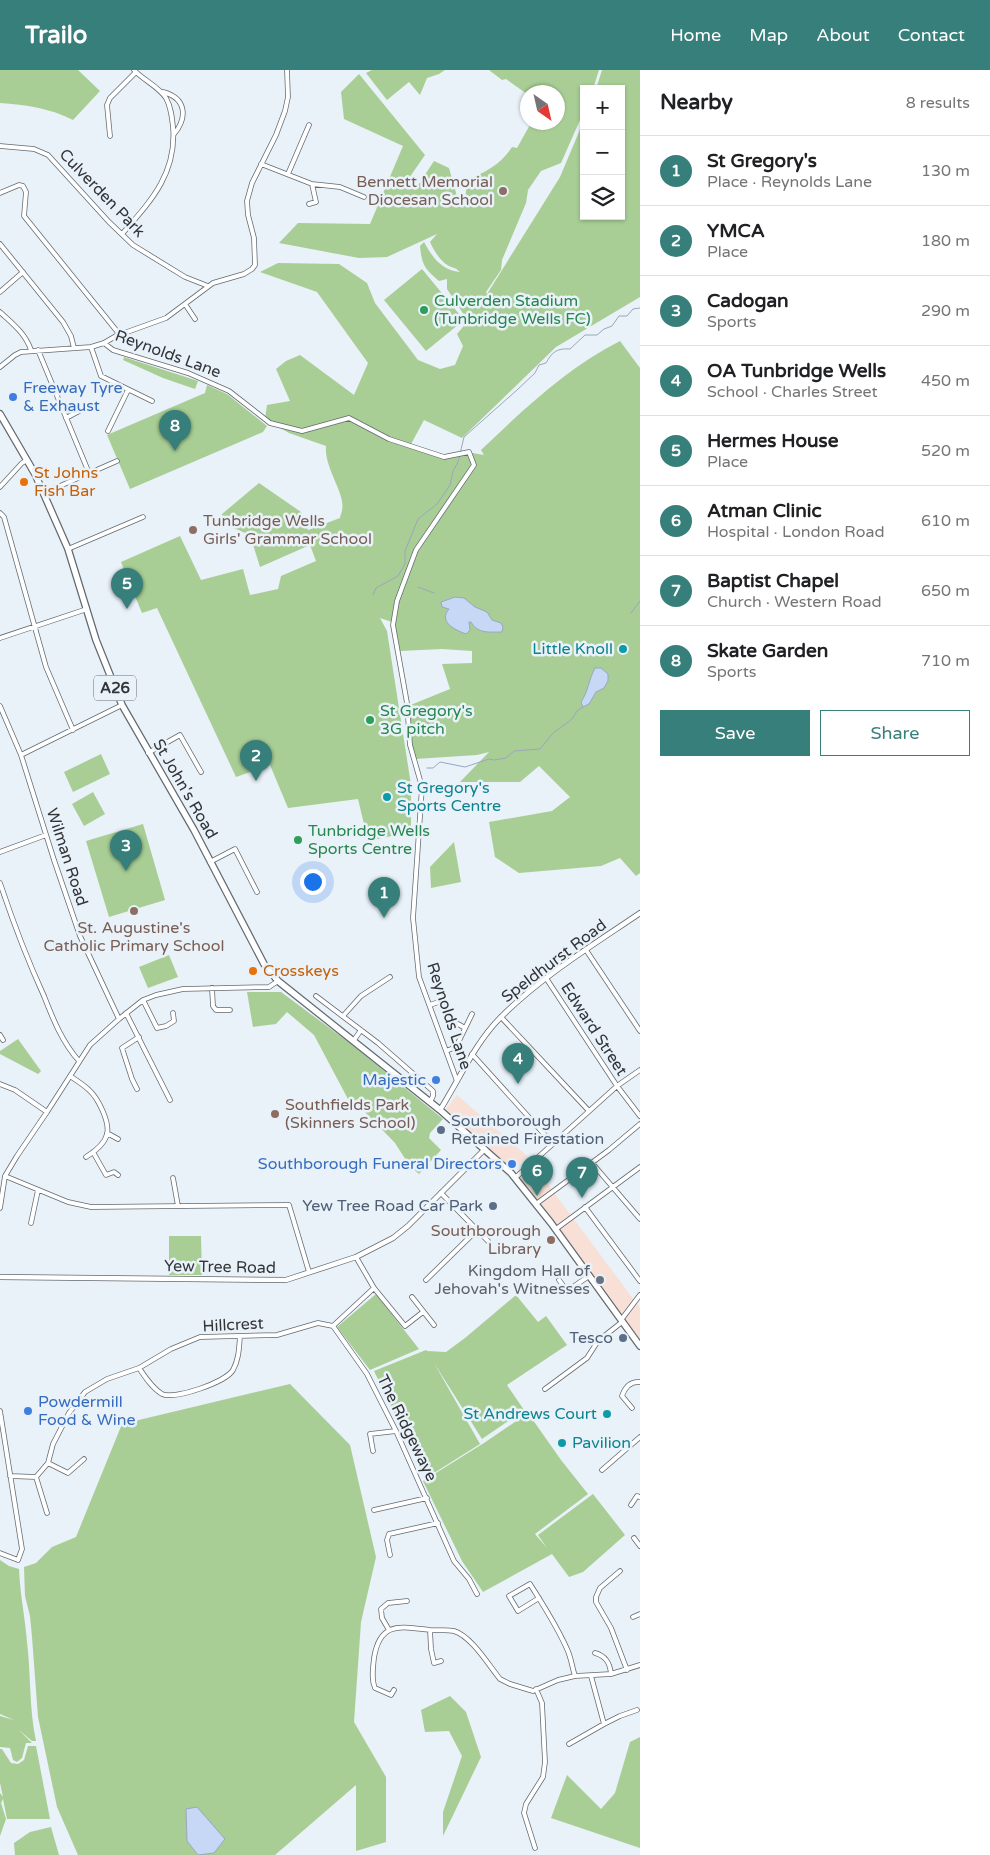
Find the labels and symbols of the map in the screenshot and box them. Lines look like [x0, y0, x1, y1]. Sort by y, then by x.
north arrow [520, 85, 565, 130]
street label: Culverden Park [55, 145, 149, 242]
place label: Bennett Memorial Diocesan School [356, 172, 493, 210]
marker: Bennett Memorial Diocesan School [497, 185, 509, 197]
place label: Culverden Stadium (Tunbridge Wells FC) [434, 291, 591, 329]
marker: Culverden Stadium (Tunbridge Wells FC) [418, 304, 430, 316]
street label: Reynolds Lane [112, 326, 224, 382]
place label: Freeway Tyre & Exhaust [23, 378, 123, 416]
marker: Freeway Tyre & Exhaust [7, 391, 19, 403]
pin: 8 [159, 410, 191, 451]
place label: St Johns Fish Bar [34, 463, 98, 501]
marker: St Johns Fish Bar [18, 476, 30, 488]
place label: Tunbridge Wells Girls' Grammar School [203, 511, 372, 549]
marker: Tunbridge Wells Girls' Grammar School [187, 524, 199, 536]
pin: 5 [111, 568, 143, 609]
place label: Little Knoll [532, 639, 613, 659]
marker: Little Knoll [617, 643, 629, 655]
road number: A26 [94, 676, 136, 700]
place label: St Gregory's 3G pitch [380, 701, 473, 739]
marker: St Gregory's 3G pitch [364, 714, 376, 726]
street label: St John's Road [148, 735, 222, 843]
pin: 2 [240, 740, 272, 781]
place label: St Gregory's Sports Centre [397, 778, 501, 816]
marker: St Gregory's Sports Centre [381, 791, 393, 803]
street label: Wilman Road [42, 806, 92, 908]
place label: Tunbridge Wells Sports Centre [308, 821, 430, 859]
pin: 3 [110, 830, 142, 871]
marker: Tunbridge Wells Sports Centre [292, 834, 304, 846]
your location [300, 869, 326, 895]
pin: 1 [368, 877, 400, 918]
marker: St. Augustine's Catholic Primary School [128, 905, 140, 917]
street label: Speldhurst Road [497, 915, 611, 1007]
place label: St. Augustine's Catholic Primary School [43, 918, 225, 956]
street label: Reynolds Lane [422, 960, 476, 1072]
place label: Crosskeys [263, 961, 339, 981]
marker: Crosskeys [247, 965, 259, 977]
street label: Edward Street [556, 978, 632, 1080]
pin: 4 [502, 1043, 534, 1084]
place label: Majestic [362, 1070, 426, 1090]
marker: Majestic [430, 1074, 442, 1086]
place label: Southfields Park (Skinners School) [285, 1095, 416, 1133]
marker: Southfields Park (Skinners School) [269, 1108, 281, 1120]
place label: Southborough Retained Firestation [451, 1111, 604, 1149]
marker: Southborough Retained Firestation [435, 1124, 447, 1136]
place label: Southborough Funeral Directors [258, 1154, 502, 1174]
pin: 6 [521, 1155, 553, 1196]
pin: 7 [566, 1157, 598, 1198]
marker: Southborough Funeral Directors [506, 1158, 518, 1170]
place label: Yew Tree Road Car Park [302, 1196, 483, 1216]
marker: Yew Tree Road Car Park [487, 1200, 499, 1212]
place label: Southborough Library [431, 1221, 541, 1259]
marker: Southborough Library [545, 1234, 557, 1246]
street label: Yew Tree Road [164, 1256, 276, 1278]
place label: Kingdom Hall of Jehovah's Witnesses [435, 1261, 591, 1299]
marker: Kingdom Hall of Jehovah's Witnesses [594, 1274, 606, 1286]
street label: Hillcrest [202, 1313, 264, 1337]
place label: Tesco [569, 1328, 613, 1348]
marker: Tesco [617, 1332, 629, 1344]
street label: The Ridgewaye [373, 1371, 441, 1485]
place label: Powdermill Food & Wine [38, 1392, 135, 1430]
place label: St Andrews Court [464, 1404, 597, 1424]
marker: Powdermill Food & Wine [22, 1405, 34, 1417]
marker: St Andrews Court [601, 1408, 613, 1420]
place label: Pavilion [572, 1433, 631, 1453]
marker: Pavilion [556, 1437, 568, 1449]

